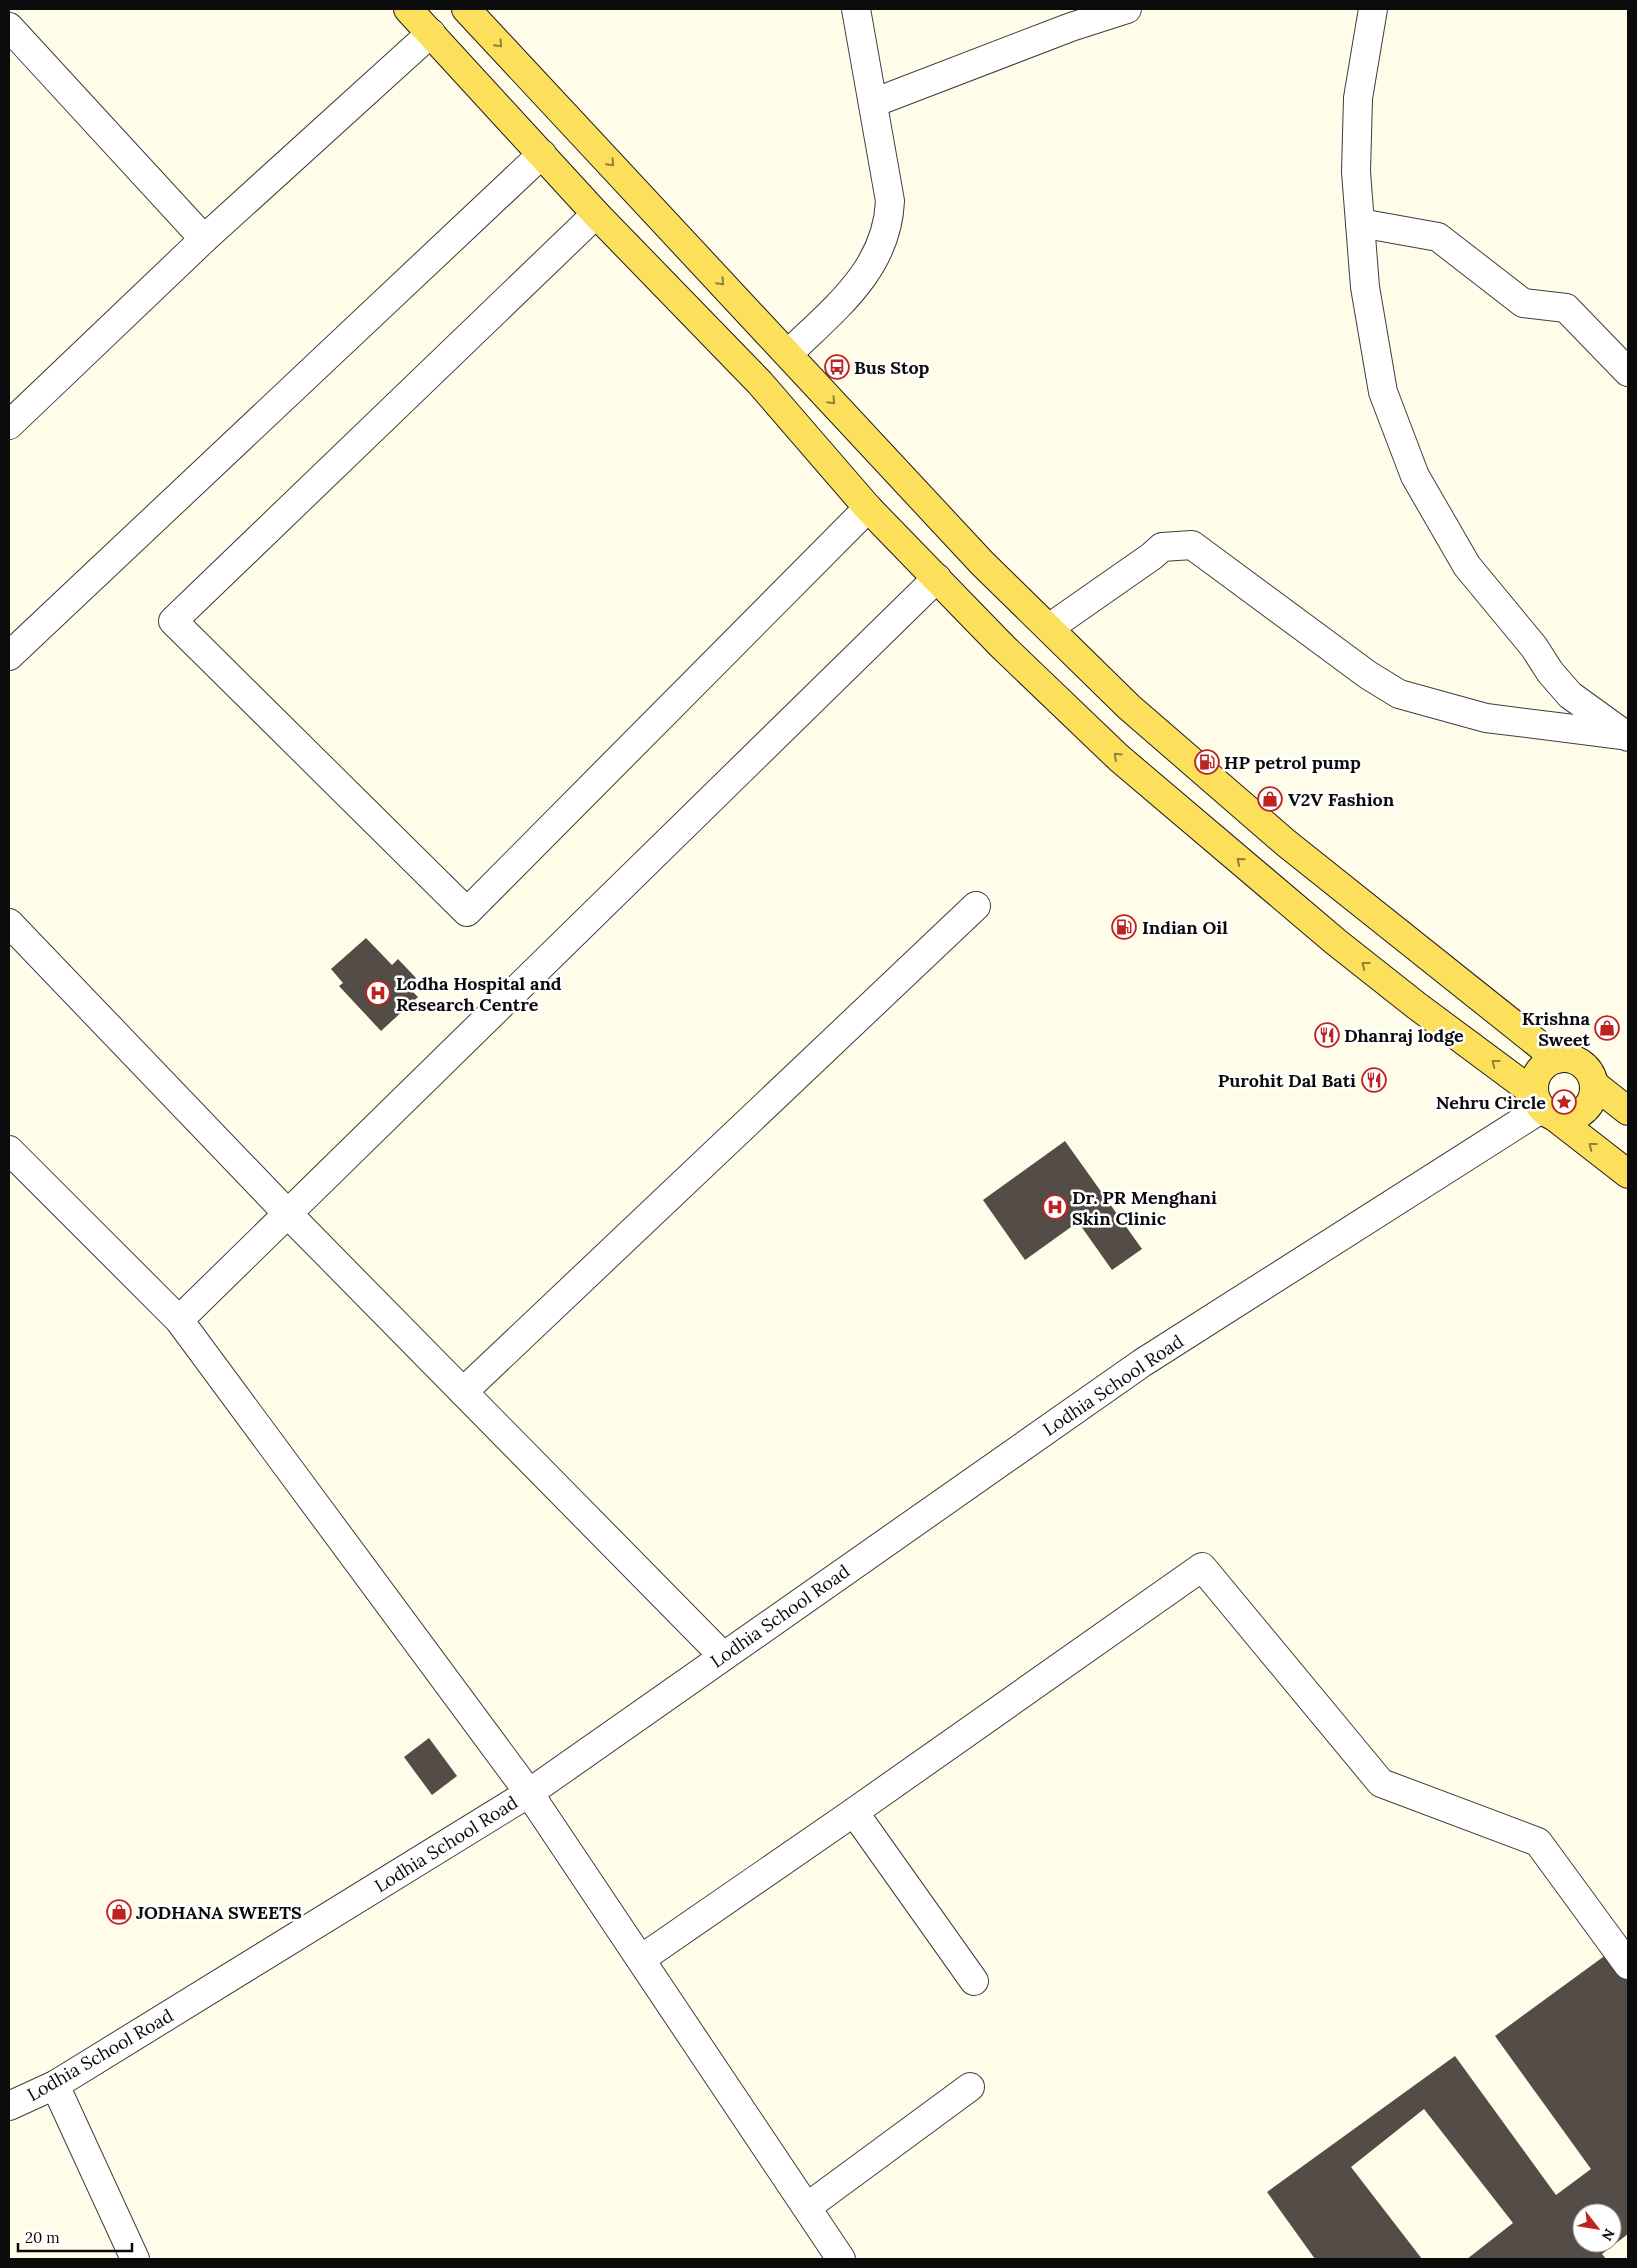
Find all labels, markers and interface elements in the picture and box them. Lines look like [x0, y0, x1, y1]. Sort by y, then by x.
one-way arrow [493, 39, 502, 48]
one-way arrow [605, 157, 614, 166]
one-way arrow [715, 276, 724, 285]
bus stop icon: Bus Stop [824, 354, 850, 380]
place label: Bus Stop [854, 356, 930, 379]
one-way arrow [826, 396, 835, 405]
fuel station icon: HP petrol pump [1194, 749, 1220, 775]
place label: HP petrol pump [1224, 751, 1361, 774]
one-way arrow [1113, 753, 1122, 762]
shop icon: V2V Fashion [1257, 786, 1283, 812]
place label: V2V Fashion [1288, 788, 1395, 811]
one-way arrow [1237, 858, 1246, 867]
fuel station icon: Indian Oil [1111, 914, 1137, 940]
place label: Indian Oil [1142, 916, 1228, 939]
one-way arrow [1361, 962, 1371, 971]
place label: Lodha Hospital and Research Centre [396, 972, 562, 1016]
hospital icon: Lodha Hospital and Research Centre [365, 980, 391, 1006]
place label: Krishna Sweet [1522, 1007, 1591, 1051]
shop icon: Krishna Sweet [1594, 1015, 1620, 1041]
restaurant icon: Dhanraj lodge [1314, 1022, 1340, 1048]
place label: Dhanraj lodge [1344, 1024, 1464, 1047]
one-way arrow [1492, 1061, 1501, 1069]
restaurant icon: Purohit Dal Bati [1361, 1067, 1387, 1093]
place label: Purohit Dal Bati [1218, 1069, 1356, 1092]
place icon: Nehru Circle [1551, 1089, 1577, 1115]
place label: Nehru Circle [1436, 1091, 1546, 1114]
one-way arrow [1589, 1143, 1598, 1151]
place label: Dr. PR Menghani Skin Clinic [1072, 1186, 1217, 1230]
hospital icon: Dr. PR Menghani Skin Clinic [1042, 1194, 1068, 1220]
street label: Lodhia School Road [1038, 1329, 1188, 1441]
street label: Lodhia School Road [706, 1559, 854, 1673]
street label: Lodhia School Road [370, 1791, 522, 1897]
shop icon: JODHANA SWEETS [106, 1899, 132, 1925]
place label: JODHANA SWEETS [136, 1901, 302, 1924]
street label: Lodhia School Road [23, 2004, 177, 2106]
north arrow [1572, 2203, 1622, 2253]
scale bar [18, 2220, 131, 2252]
text: N [1598, 2225, 1619, 2244]
text: 20 m [25, 2228, 60, 2247]

